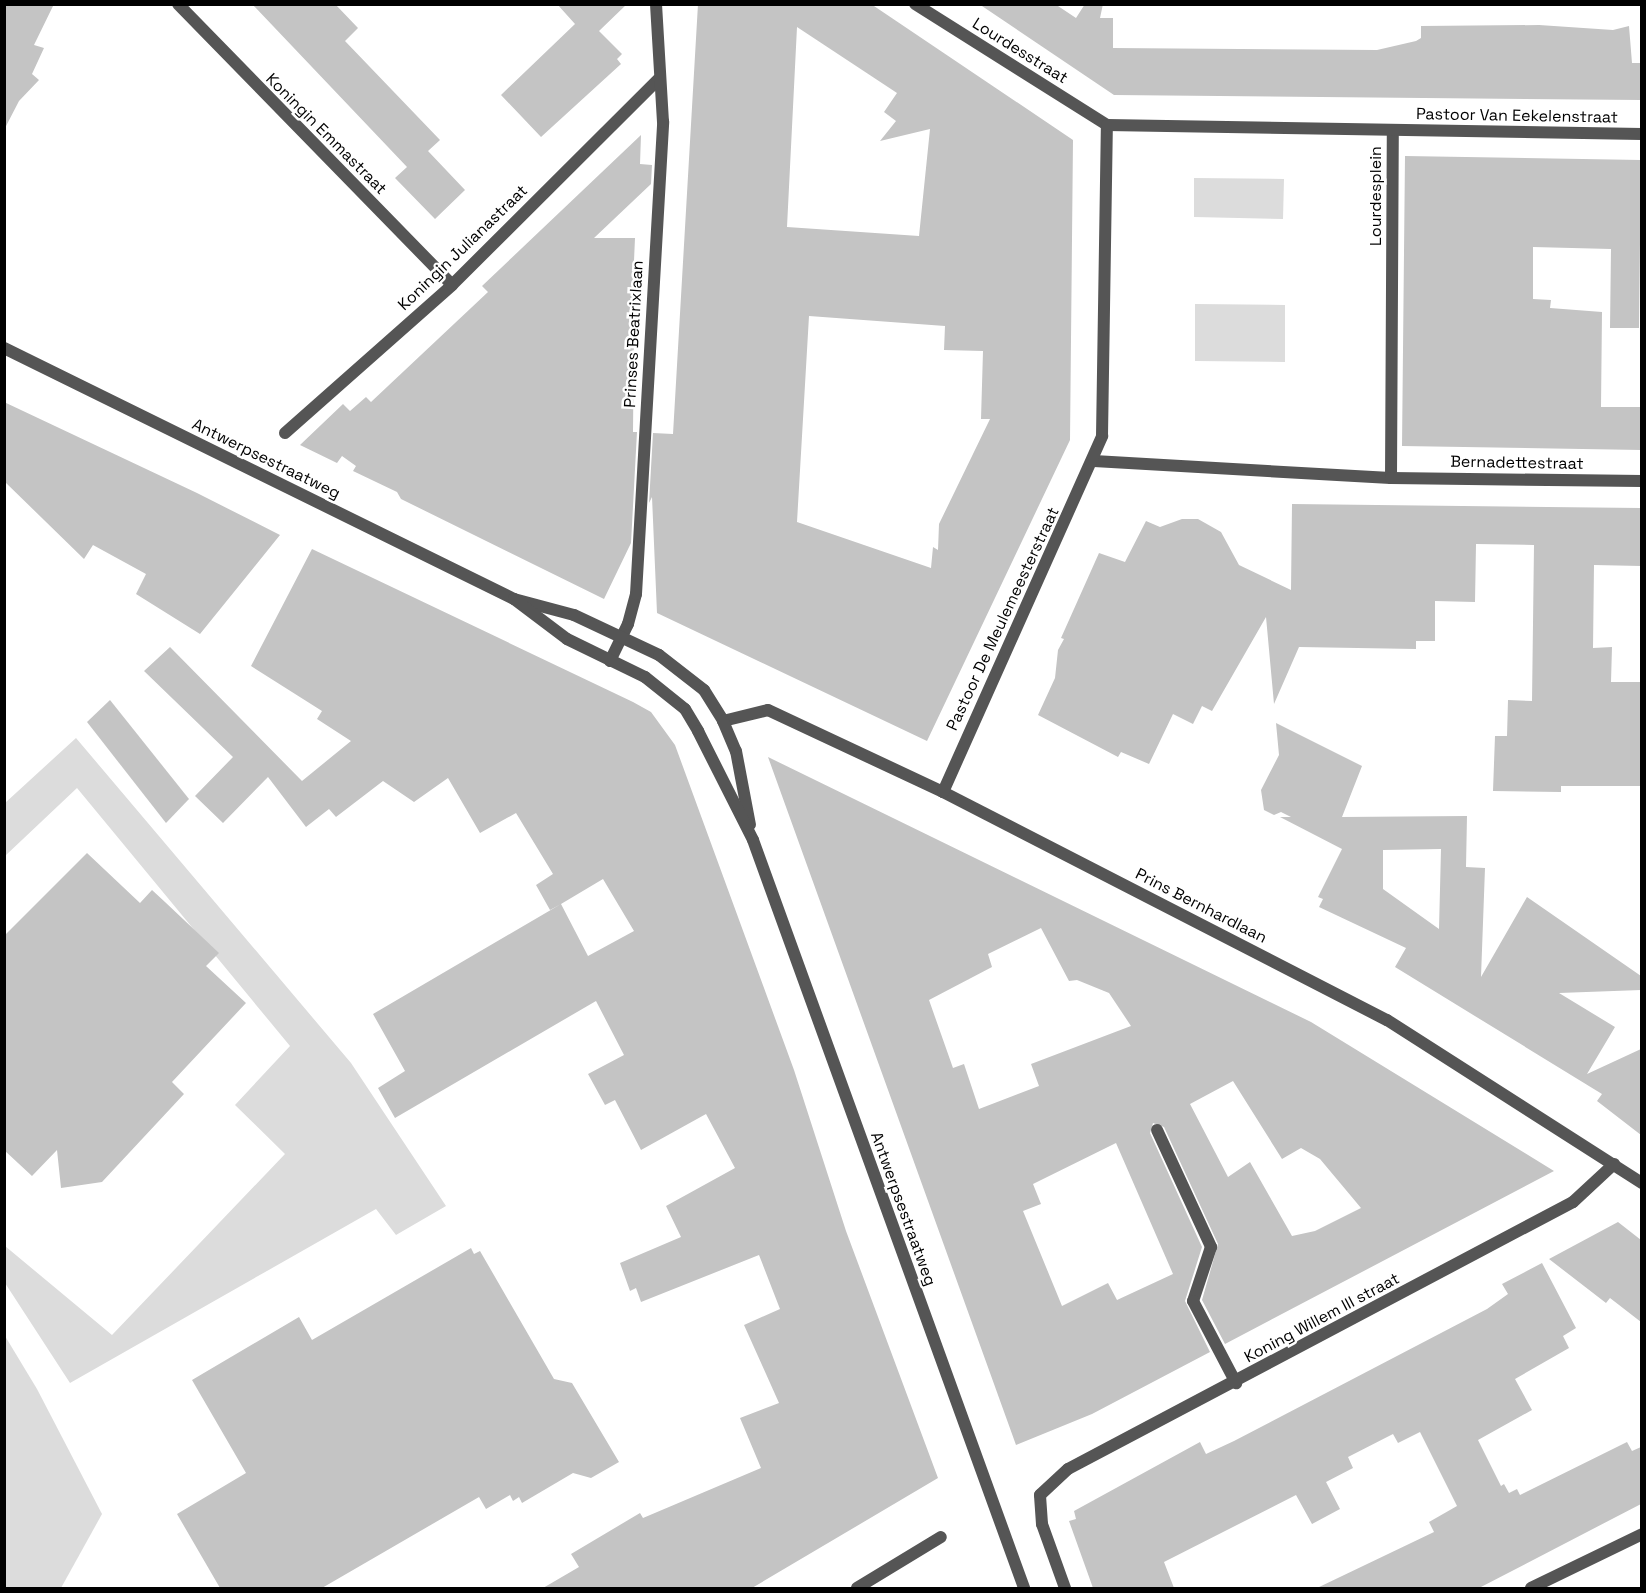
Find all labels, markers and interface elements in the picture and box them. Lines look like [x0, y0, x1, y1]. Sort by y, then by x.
street label: Lourdesstraat [969, 14, 1071, 88]
street label: Koningin Emmastraat [261, 69, 391, 199]
street label: Pastoor Van Eekelenstraat [1416, 105, 1618, 127]
street label: Lourdesplein [1366, 146, 1386, 246]
street label: Koningin Julianastraat [394, 181, 532, 315]
street label: Prinses Beatrixlaan [621, 260, 647, 408]
street label: Antwerpsestraatweg [189, 415, 343, 503]
street label: Bernadettestraat [1450, 452, 1584, 474]
street label: Pastoor De Meulemeesterstraat [943, 504, 1063, 734]
street label: Prins Bernhardlaan [1132, 865, 1270, 947]
street label: Antwerpsestraatweg [866, 1129, 940, 1289]
street label: Koning Willem III straat [1241, 1269, 1403, 1367]

